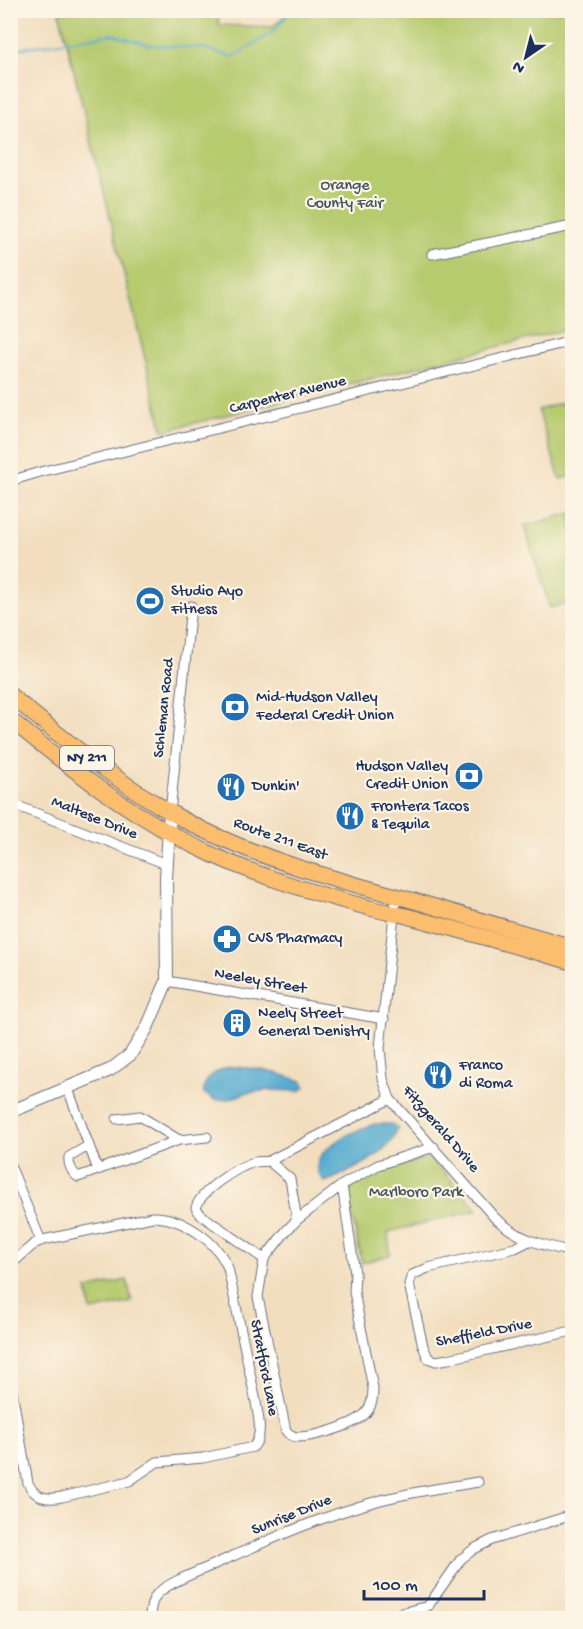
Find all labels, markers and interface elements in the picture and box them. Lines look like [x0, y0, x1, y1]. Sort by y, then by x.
north arrow [496, 27, 556, 87]
text: N [509, 55, 529, 77]
park label: Orange County Fair [307, 177, 385, 214]
street label: Carpenter Avenue [228, 372, 349, 420]
place label: Studio Ayo Fitness [170, 583, 243, 620]
sports icon: Studio Ayo Fitness [134, 585, 166, 617]
street label: Schleman Road [150, 656, 180, 759]
place label: Mid-Hudson Valley Federal Credit Union [255, 689, 394, 726]
bank icon: Mid-Hudson Valley Federal Credit Union [219, 691, 251, 723]
road number: NY 211 [60, 746, 114, 770]
place label: Hudson Valley Credit Union [355, 758, 448, 795]
bank icon: Hudson Valley Credit Union [453, 760, 485, 792]
restaurant icon: Dunkin' [215, 771, 247, 803]
place label: Dunkin' [251, 778, 300, 797]
street label: Maltese Drive [48, 793, 140, 845]
place label: Frontera Tacos & Tequila [370, 798, 470, 835]
restaurant icon: Frontera Tacos & Tequila [334, 800, 366, 832]
street label: Route 211 East [230, 814, 331, 866]
pharmacy icon: CVS Pharmacy [211, 923, 243, 955]
place label: CVS Pharmacy [248, 930, 342, 949]
street label: Neeley Street [213, 965, 309, 1000]
place label: Neely Street General Denistry [258, 1005, 370, 1042]
building icon: Neely Street General Denistry [221, 1007, 253, 1039]
place label: Franco di Roma [458, 1057, 514, 1094]
restaurant icon: Franco di Roma [422, 1059, 454, 1091]
street label: Fitzgerald Drive [397, 1082, 483, 1178]
park label: Marlboro Park [369, 1184, 465, 1203]
street label: Sheffield Drive [434, 1315, 534, 1353]
street label: Stratford Lane [244, 1318, 282, 1418]
street label: Sunrise Drive [249, 1491, 335, 1541]
scale bar [364, 1563, 484, 1601]
text: 100 m [372, 1576, 418, 1597]

